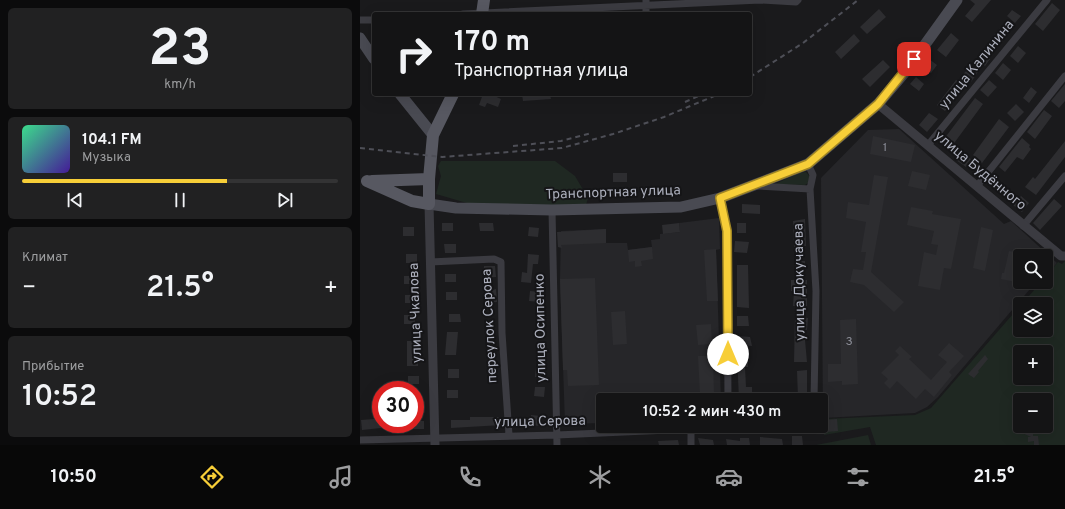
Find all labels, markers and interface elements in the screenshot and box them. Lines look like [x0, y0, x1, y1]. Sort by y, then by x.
street label: улица Калинина [936, 17, 1018, 113]
text: 23 [149, 18, 211, 84]
text: 170 m [454, 25, 530, 61]
icon: right [388, 28, 440, 80]
pin [897, 42, 931, 76]
icon: arrive [903, 48, 925, 70]
text: Транспортная улица [454, 60, 628, 83]
text: km/h [164, 77, 196, 93]
street label: улица Будённого [931, 128, 1030, 215]
text: 104.1 FM [82, 131, 142, 150]
house number: 1 [883, 140, 887, 156]
text: Музыка [82, 150, 131, 166]
street label: Транспортная улица [545, 182, 681, 204]
icon: previous [64, 189, 86, 211]
icon: pause [169, 189, 191, 211]
icon: next [274, 189, 296, 211]
street label: улица Докучаева [790, 223, 810, 341]
map controls [1013, 249, 1053, 433]
button: search [1013, 249, 1053, 289]
text: Климат [22, 250, 68, 266]
street label: улица Чкалова [406, 263, 426, 363]
street label: переулок Серова [479, 268, 501, 384]
text: 21.5° [146, 270, 214, 307]
street label: улица Осипенко [532, 273, 550, 383]
text: − [22, 275, 36, 302]
text: + [324, 275, 338, 302]
button: layers [1013, 297, 1053, 337]
position arrow [707, 333, 749, 375]
house number: 3 [845, 334, 853, 350]
button: + [1013, 345, 1053, 385]
text: Прибытие [22, 359, 84, 375]
text: 10:52 [22, 379, 97, 416]
speed limit sign: 30 [372, 381, 424, 433]
button: − [1013, 393, 1053, 433]
text: 10:52 · 2 мин · 430 m [643, 403, 781, 422]
street label: улица Серова [494, 413, 586, 431]
icon: directions [198, 463, 226, 491]
icon: music [327, 463, 355, 491]
icon: phone [456, 463, 484, 491]
icon: climate [586, 463, 614, 491]
icon: car [715, 463, 743, 491]
icon: filters [844, 463, 872, 491]
text: 10:50 [51, 466, 97, 489]
text: 21.5° [973, 466, 1014, 489]

